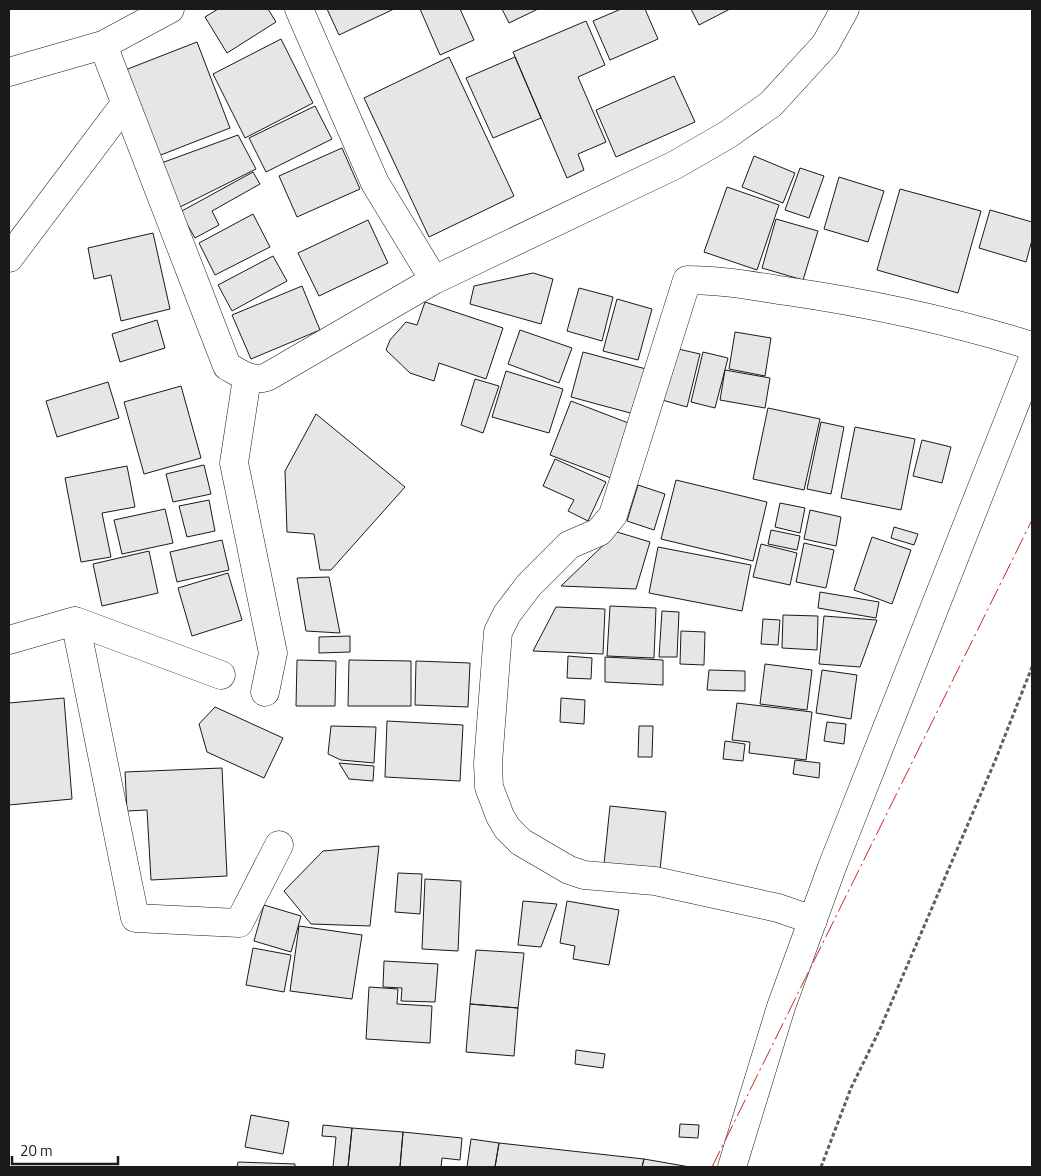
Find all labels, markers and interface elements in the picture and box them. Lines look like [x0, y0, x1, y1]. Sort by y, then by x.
scale bar [12, 1134, 119, 1166]
text: 20 m [20, 1139, 53, 1162]

